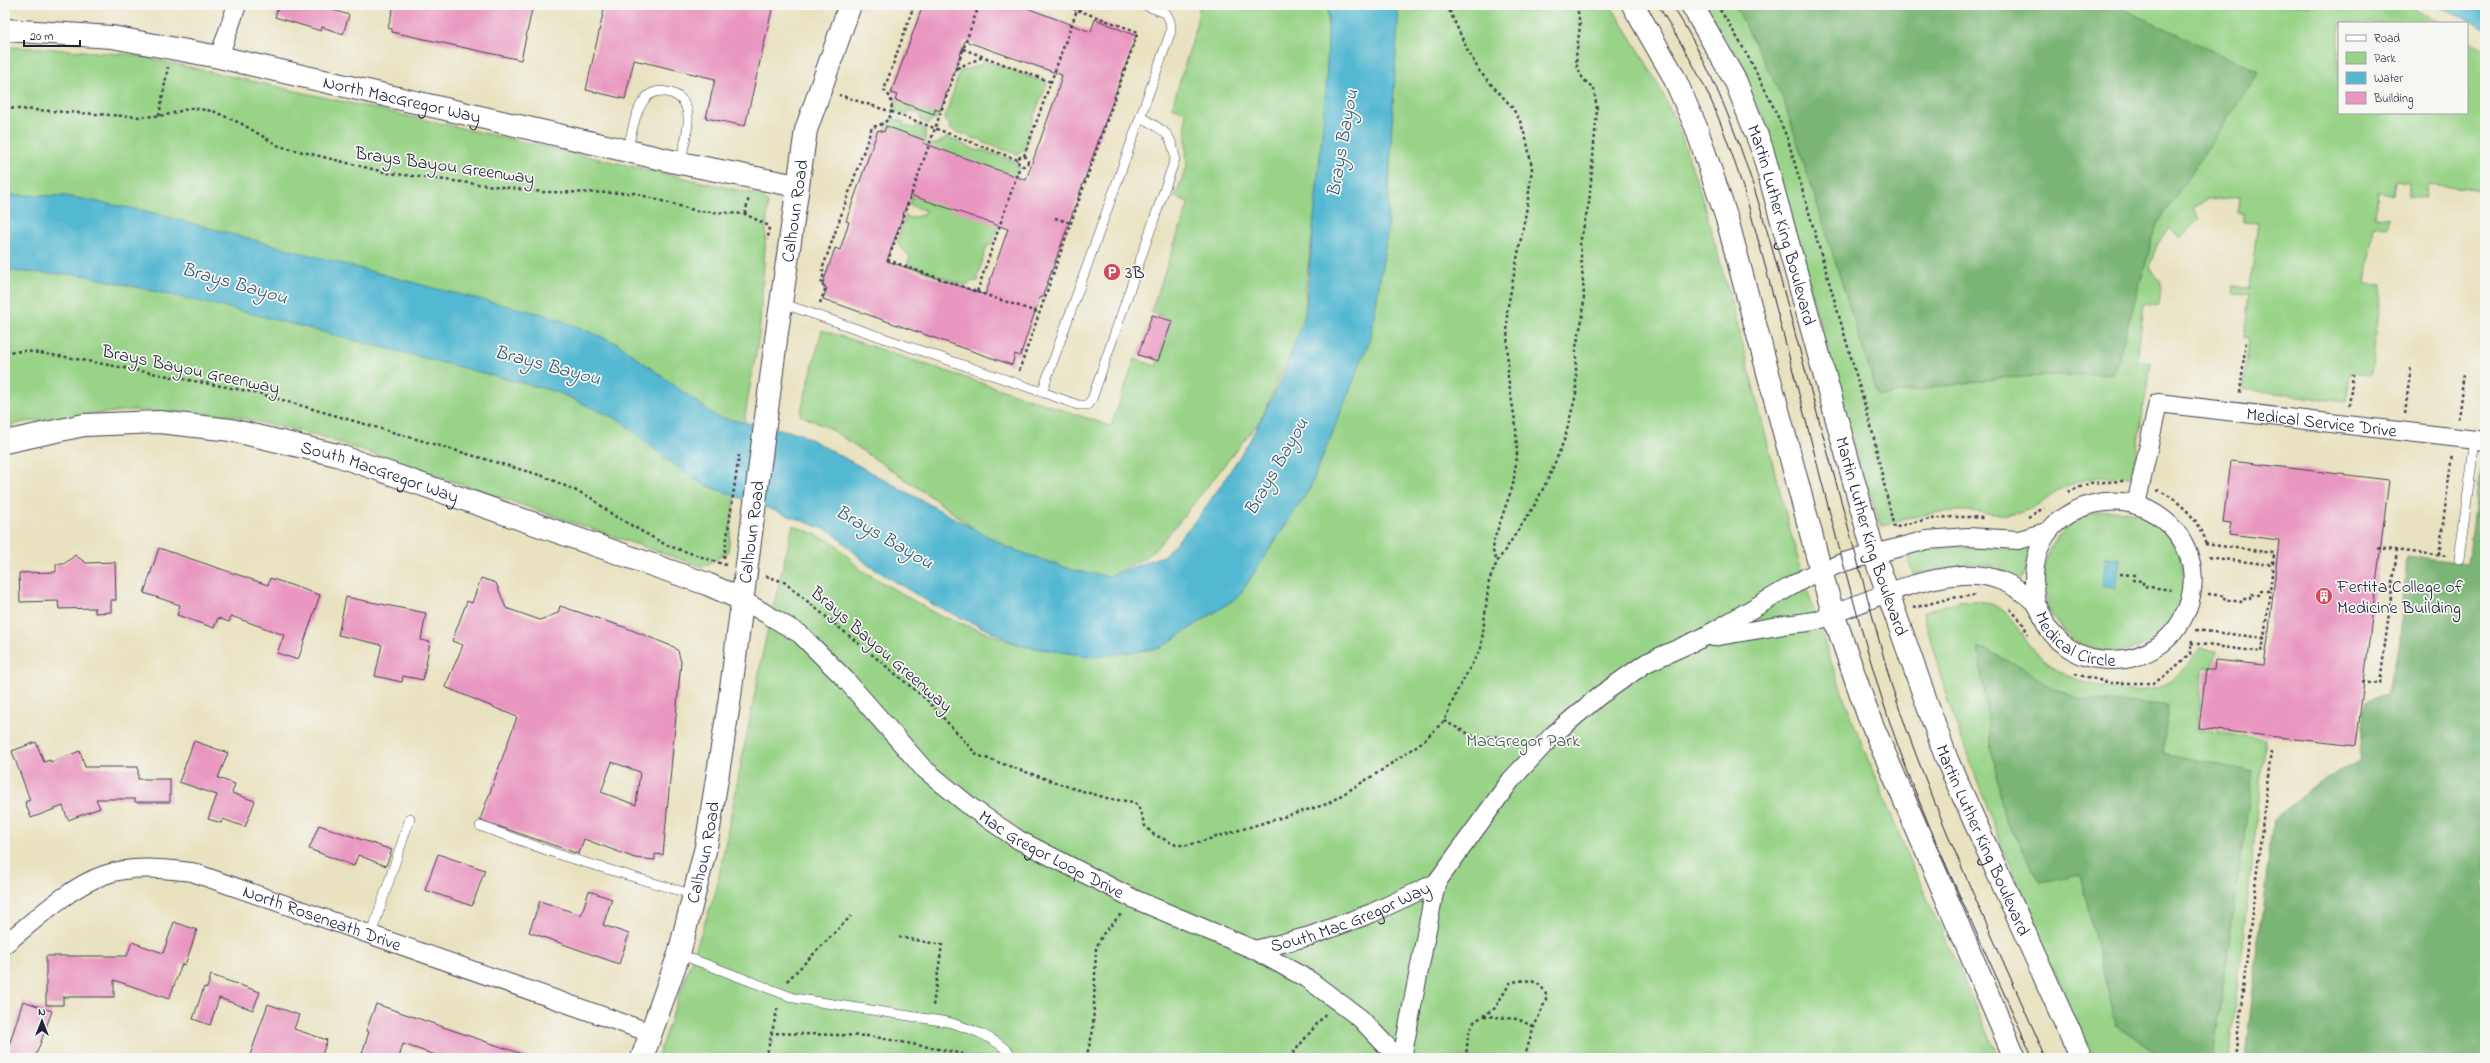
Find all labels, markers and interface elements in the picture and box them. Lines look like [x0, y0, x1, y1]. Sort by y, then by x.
scale bar [24, 22, 80, 48]
legend [2338, 22, 2468, 114]
text: 20 m [30, 28, 53, 46]
text: Road [2374, 30, 2400, 48]
text: Park [2374, 50, 2396, 68]
street label: North MacGregor Way [320, 70, 483, 132]
text: Water [2374, 70, 2403, 88]
water label: Brays Bayou [1321, 87, 1366, 199]
text: Building [2373, 90, 2413, 109]
street label: Martin Luther King Boulevard [1739, 121, 1821, 329]
street label: Brays Bayou Greenway [352, 141, 536, 192]
street label: Calhoun Road [776, 158, 817, 264]
water label: Brays Bayou [178, 256, 291, 312]
place label: 3B [1125, 261, 1145, 287]
parking icon: 3B [1102, 262, 1122, 282]
street label: Brays Bayou Greenway [98, 339, 282, 402]
water label: Brays Bayou [491, 339, 604, 394]
street label: Medical Service Drive [2245, 402, 2399, 446]
water label: Brays Bayou [1238, 413, 1316, 521]
street label: Martin Luther King Boulevard [1827, 434, 1913, 640]
street label: South MacGregor Way [298, 436, 462, 511]
street label: Calhoun Road [734, 479, 773, 585]
water label: Brays Bayou [830, 499, 938, 577]
place label: Fertita College of Medicine Building [2336, 575, 2464, 623]
street label: Brays Bayou Greenway [803, 581, 958, 720]
building icon: Fertita College of Medicine Building [2314, 586, 2334, 606]
street label: Medical Circle [2027, 608, 2116, 675]
park label: MacGregor Park [1466, 729, 1580, 756]
street label: Martin Luther King Boulevard [1928, 741, 2036, 941]
street label: Calhoun Road [681, 800, 728, 906]
street label: Mac Gregor Loop Drive [972, 805, 1129, 907]
street label: South Mac Gregor Way [1268, 876, 1435, 961]
street label: North Roseneath Drive [239, 880, 405, 960]
north arrow [22, 1001, 62, 1041]
text: N [38, 1004, 46, 1020]

